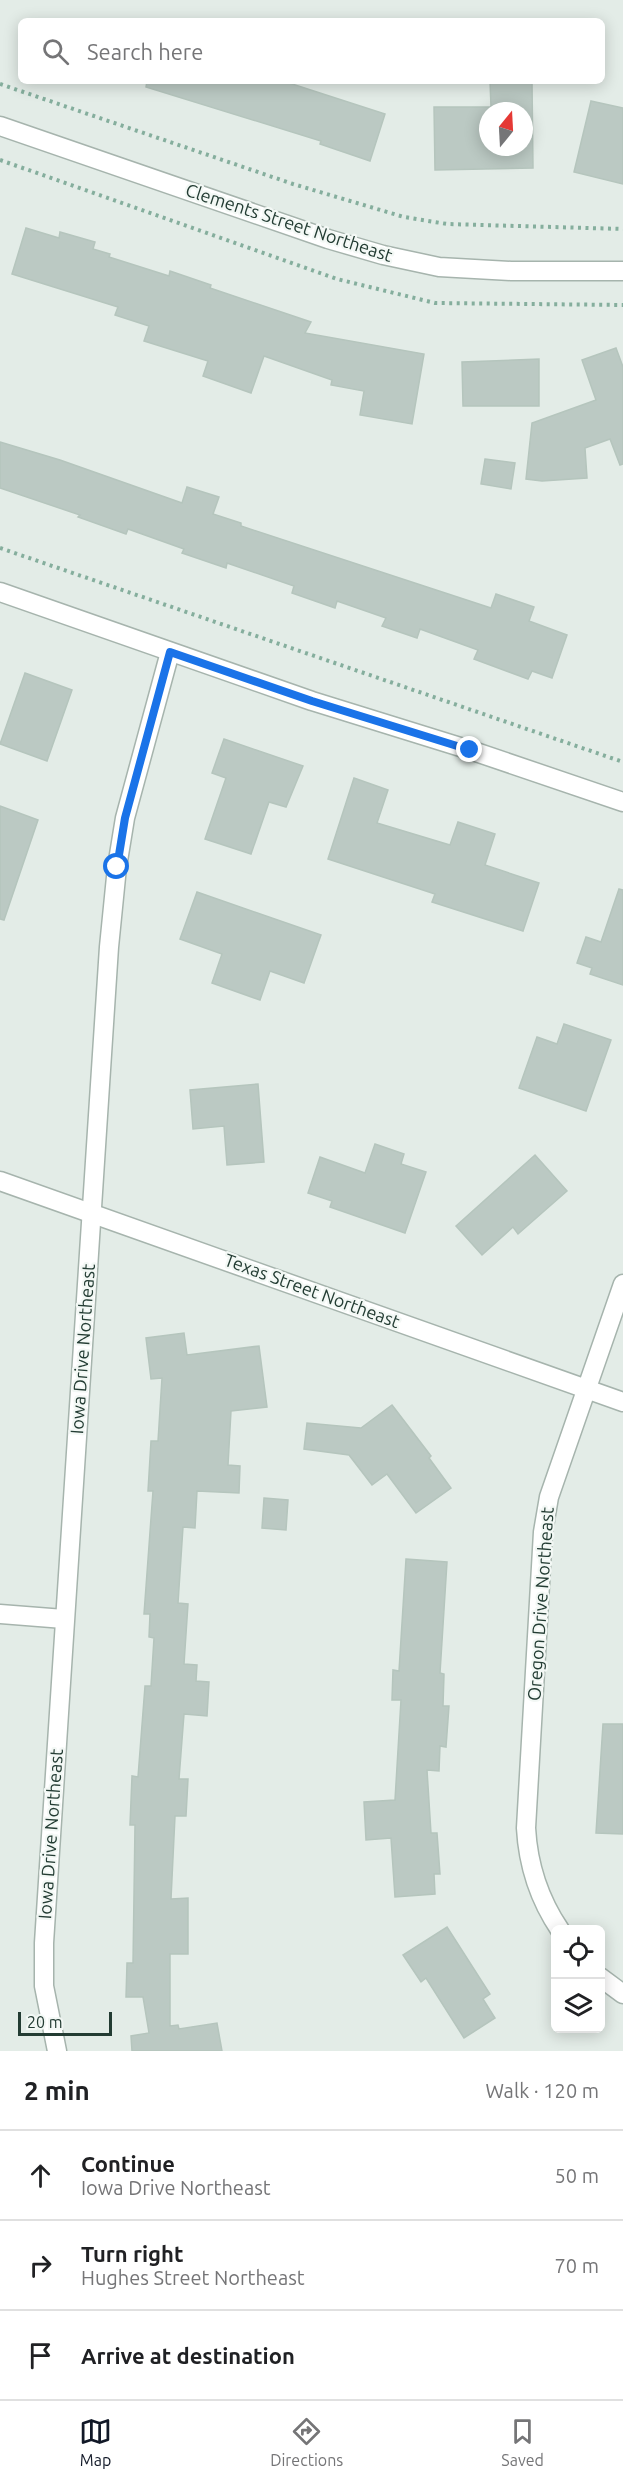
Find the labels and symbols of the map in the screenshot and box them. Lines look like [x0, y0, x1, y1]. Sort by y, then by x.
north arrow [479, 102, 533, 156]
street label: Clements Street Northeast [183, 179, 395, 265]
route end [456, 736, 482, 762]
route start [103, 853, 129, 879]
street label: Texas Street Northeast [222, 1249, 403, 1331]
street label: Iowa Drive Northeast [66, 1263, 98, 1435]
street label: Oregon Drive Northeast [523, 1506, 557, 1702]
street label: Iowa Drive Northeast [34, 1748, 66, 1920]
scale bar [18, 2009, 112, 2036]

